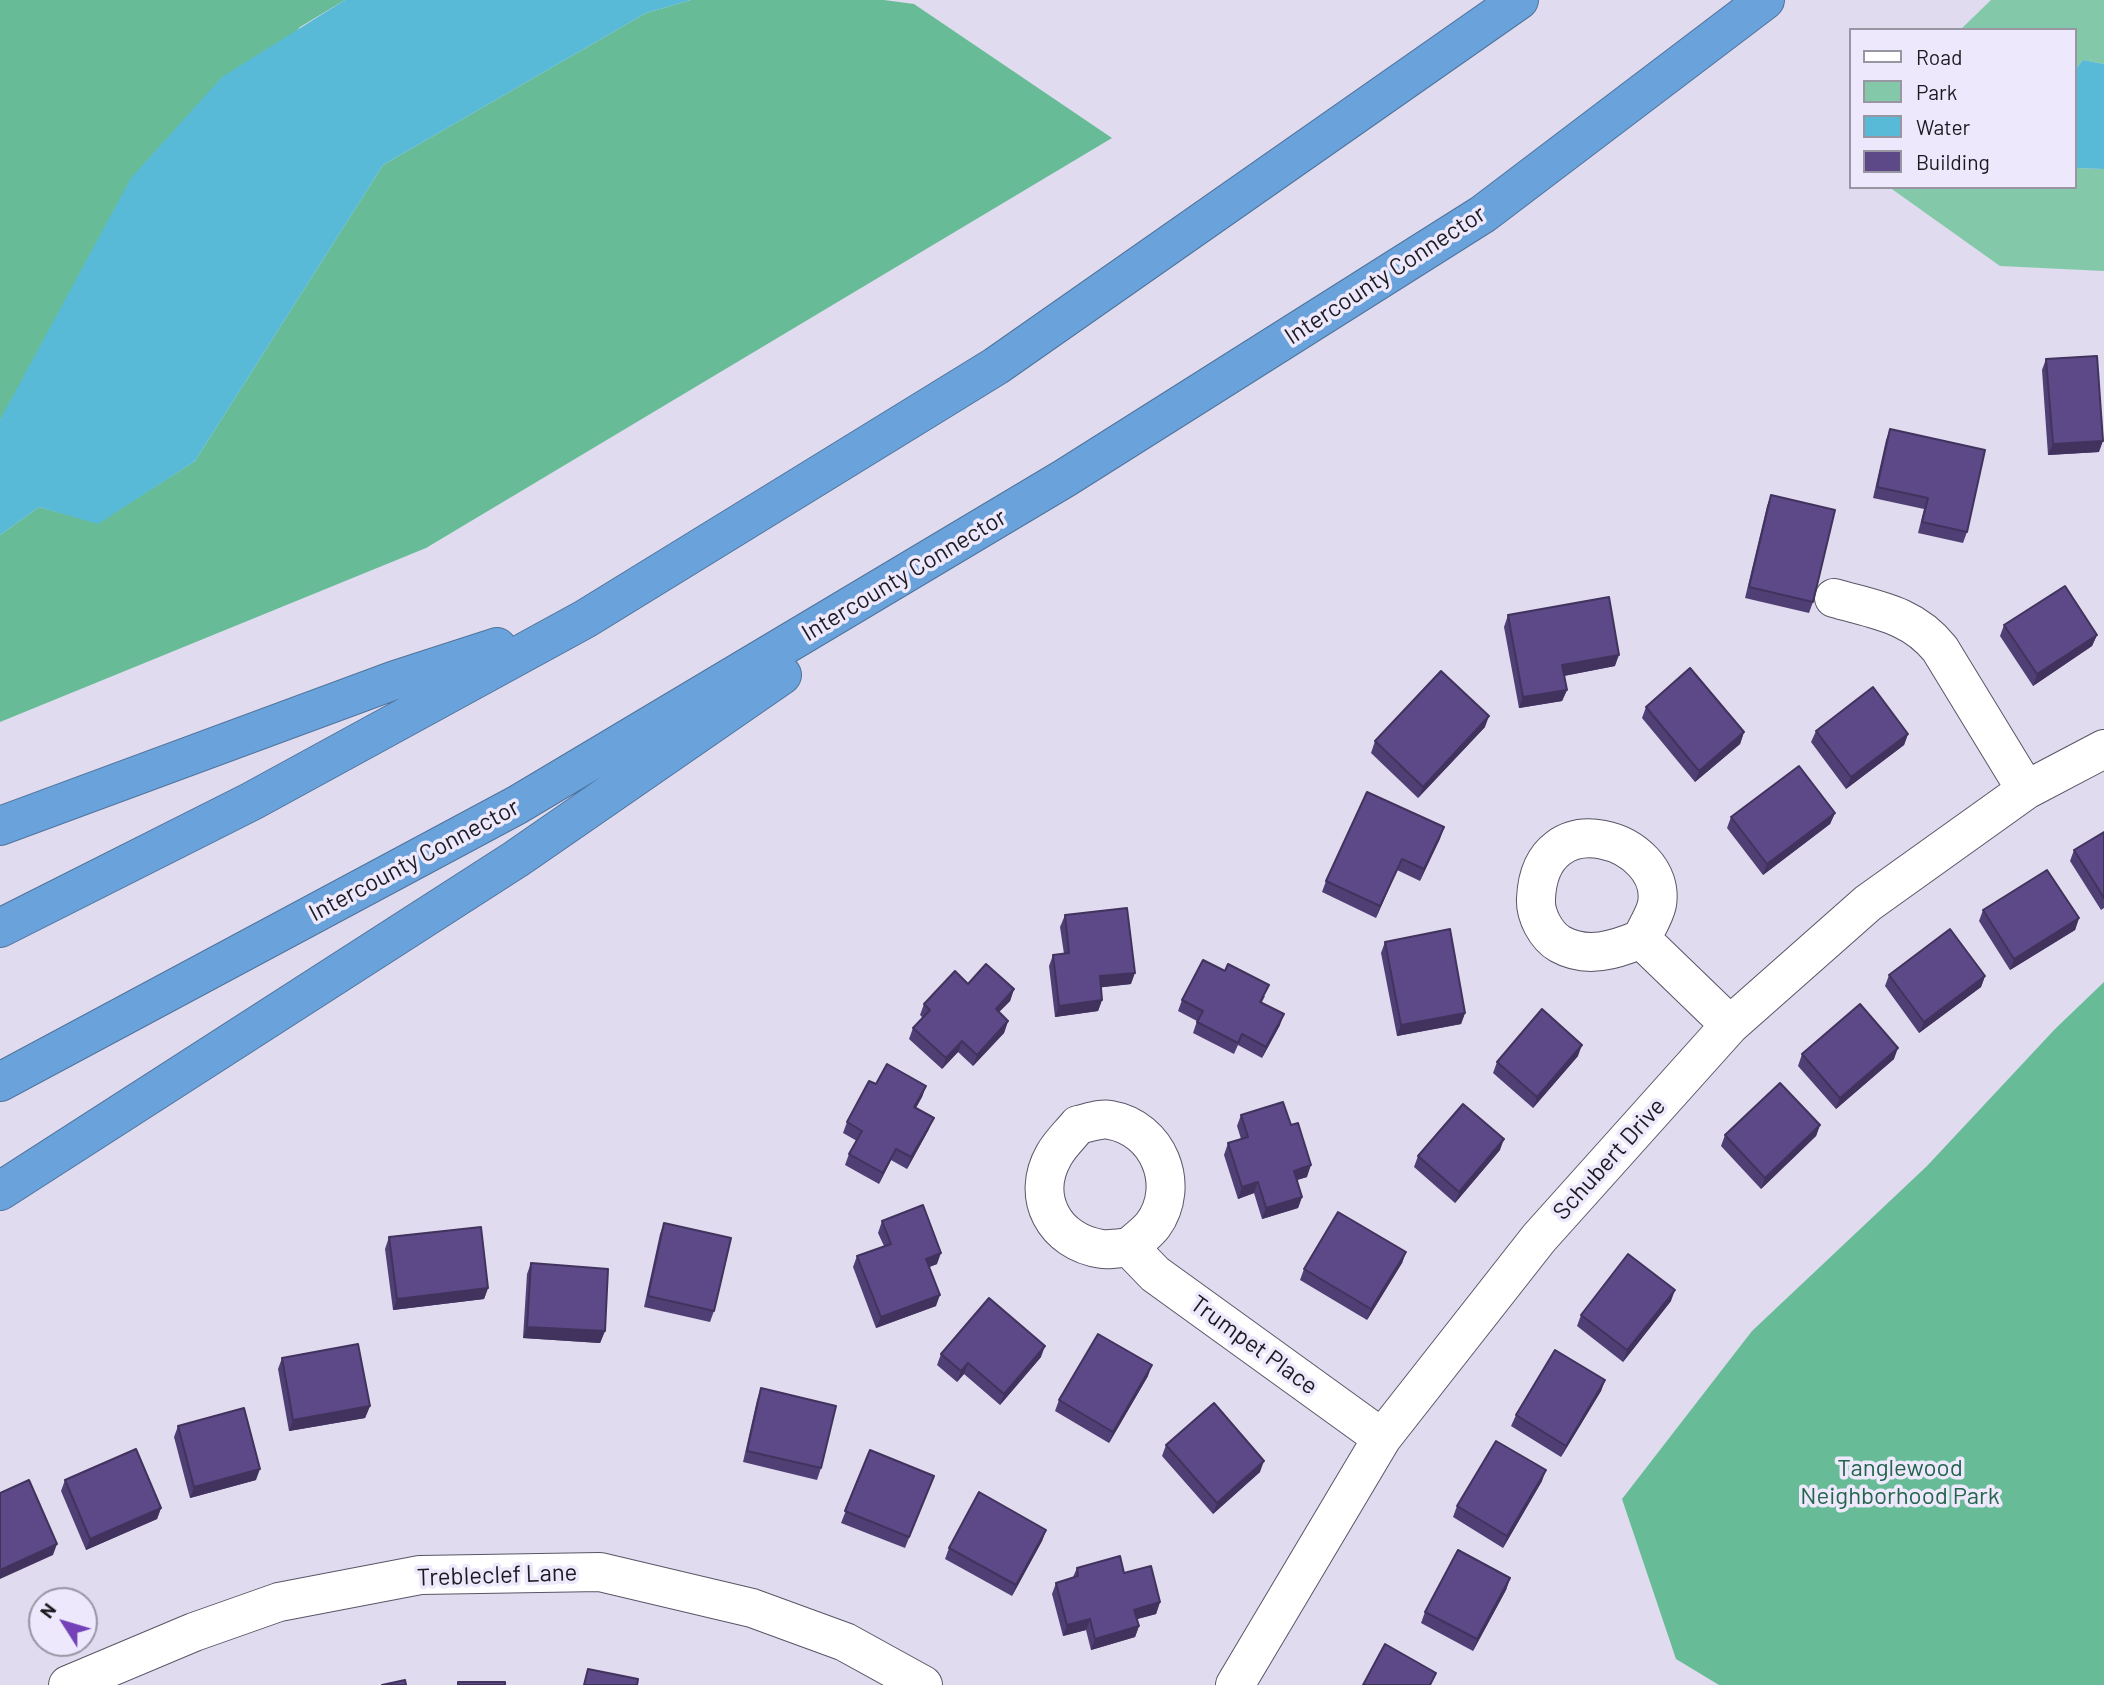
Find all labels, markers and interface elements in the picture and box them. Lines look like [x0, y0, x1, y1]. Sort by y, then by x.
legend [1848, 28, 2076, 189]
text: Road [1916, 44, 1962, 69]
text: Park [1916, 79, 1957, 104]
text: Water [1916, 114, 1970, 139]
text: Building [1916, 149, 1990, 174]
street label: Intercounty Connector [1279, 199, 1491, 351]
street label: Intercounty Connector [796, 502, 1012, 648]
street label: Intercounty Connector [304, 792, 524, 928]
street label: Schubert Drive [1547, 1092, 1671, 1226]
street label: Trumpet Place [1185, 1289, 1323, 1401]
park label: Tanglewood Neighborhood Park [1800, 1454, 2000, 1510]
street label: Trebleclef Lane [416, 1558, 578, 1592]
north arrow [28, 1587, 98, 1657]
text: N [34, 1598, 60, 1622]

